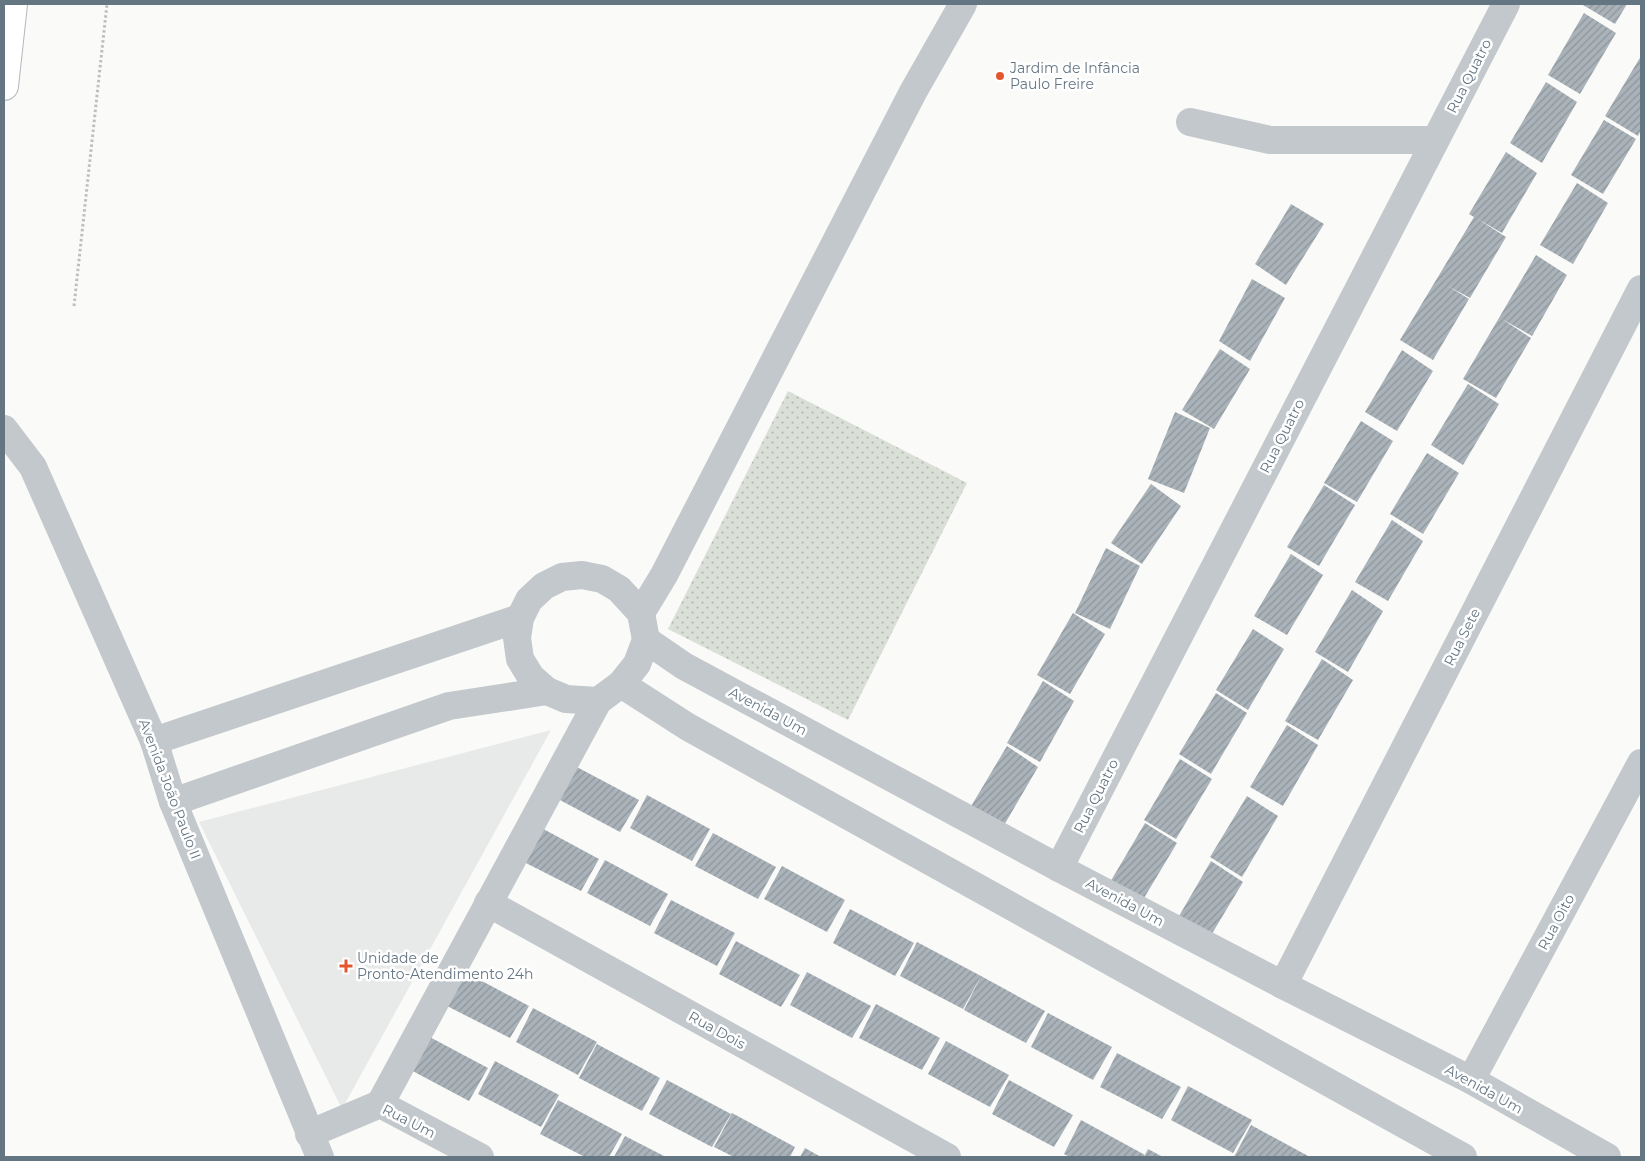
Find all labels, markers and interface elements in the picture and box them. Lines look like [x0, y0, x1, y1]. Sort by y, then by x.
street label: Rua Quatro [1443, 36, 1495, 116]
place label: Jardim de Infância Paulo Freire [1009, 59, 1140, 93]
marker: Jardim de Infância Paulo Freire [994, 70, 1006, 82]
street label: Rua Quatro [1256, 396, 1308, 476]
street label: Rua Sete [1440, 605, 1484, 669]
street label: Avenida Um [726, 683, 810, 739]
street label: Avenida João Paulo II [135, 716, 205, 862]
street label: Rua Quatro [1070, 756, 1122, 836]
street label: Avenida Um [1083, 874, 1167, 930]
street label: Rua Oito [1534, 891, 1578, 953]
place label: Unidade de Pronto-Atendimento 24h [357, 949, 533, 983]
marker: Unidade de Pronto-Atendimento 24h [339, 959, 353, 973]
street label: Rua Dois [685, 1007, 749, 1053]
street label: Avenida Um [1442, 1060, 1526, 1118]
street label: Rua Um [379, 1100, 439, 1142]

